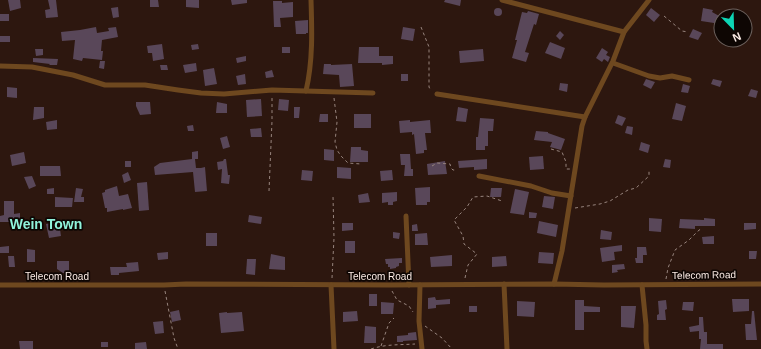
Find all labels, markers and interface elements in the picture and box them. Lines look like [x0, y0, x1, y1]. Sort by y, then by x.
north arrow [713, 8, 753, 48]
text: N [731, 30, 743, 44]
district label: Wein Town [10, 216, 82, 232]
street label: Telecom Road [672, 269, 736, 281]
street label: Telecom Road [25, 271, 89, 282]
street label: Telecom Road [348, 271, 412, 282]

